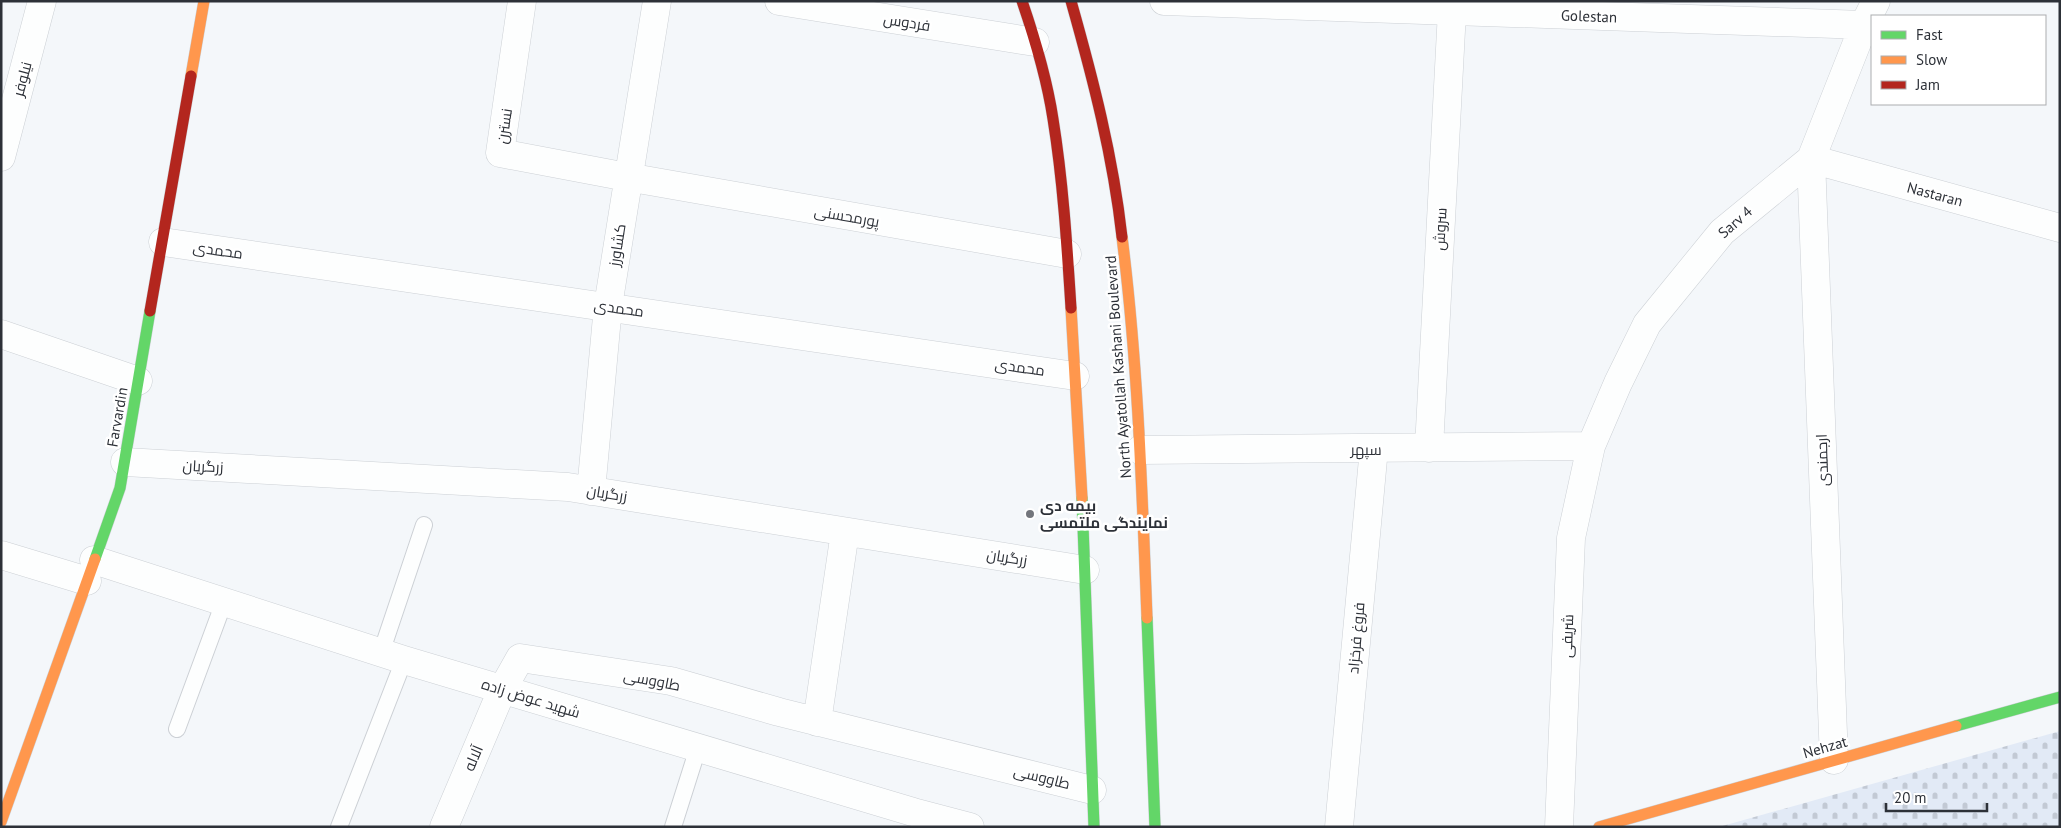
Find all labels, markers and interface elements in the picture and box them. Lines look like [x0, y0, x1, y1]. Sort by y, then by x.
street label: Golestan [1561, 6, 1617, 26]
street label: فردوس [882, 9, 932, 36]
legend [1871, 15, 2046, 105]
text: Fast [1916, 25, 1943, 44]
text: Slow [1916, 50, 1947, 69]
street label: نیلوفر [8, 59, 36, 99]
text: Jam [1915, 75, 1940, 94]
street label: نسترن [492, 107, 517, 145]
street label: Nastaran [1905, 177, 1965, 211]
street label: پورمحسنی [813, 201, 881, 232]
street label: Sarv 4 [1714, 202, 1756, 242]
street label: سروش [1429, 207, 1452, 251]
street label: کشاورز [604, 222, 630, 269]
street label: محمدی [192, 237, 244, 264]
street label: North Ayatollah Kashani Boulevard [1101, 255, 1135, 479]
street label: محمدی [593, 295, 645, 322]
street label: محمدی [994, 354, 1046, 381]
street label: Farvardin [102, 386, 132, 448]
street label: ارجمندی [1812, 433, 1833, 486]
street label: سپهر [1349, 440, 1382, 460]
street label: زرگریان [182, 455, 224, 478]
street label: زرگریان [585, 480, 629, 507]
place label: بیمه دی نمایندگی ملتمسی [1040, 496, 1168, 532]
marker: بیمه دی نمایندگی ملتمسی [1024, 508, 1036, 520]
street label: زرگریان [985, 544, 1029, 571]
street label: فروغ فرخزاد [1343, 601, 1371, 675]
street label: شریفی [1557, 614, 1578, 658]
street label: طاووسی [622, 665, 682, 696]
street label: شهید عوض زاده [479, 674, 583, 723]
street label: Nehzat [1801, 732, 1849, 762]
street label: آلاله [459, 742, 487, 774]
street label: طاووسی [1012, 761, 1072, 794]
scale bar [1886, 780, 1987, 812]
text: 20 m [1894, 788, 1927, 807]

